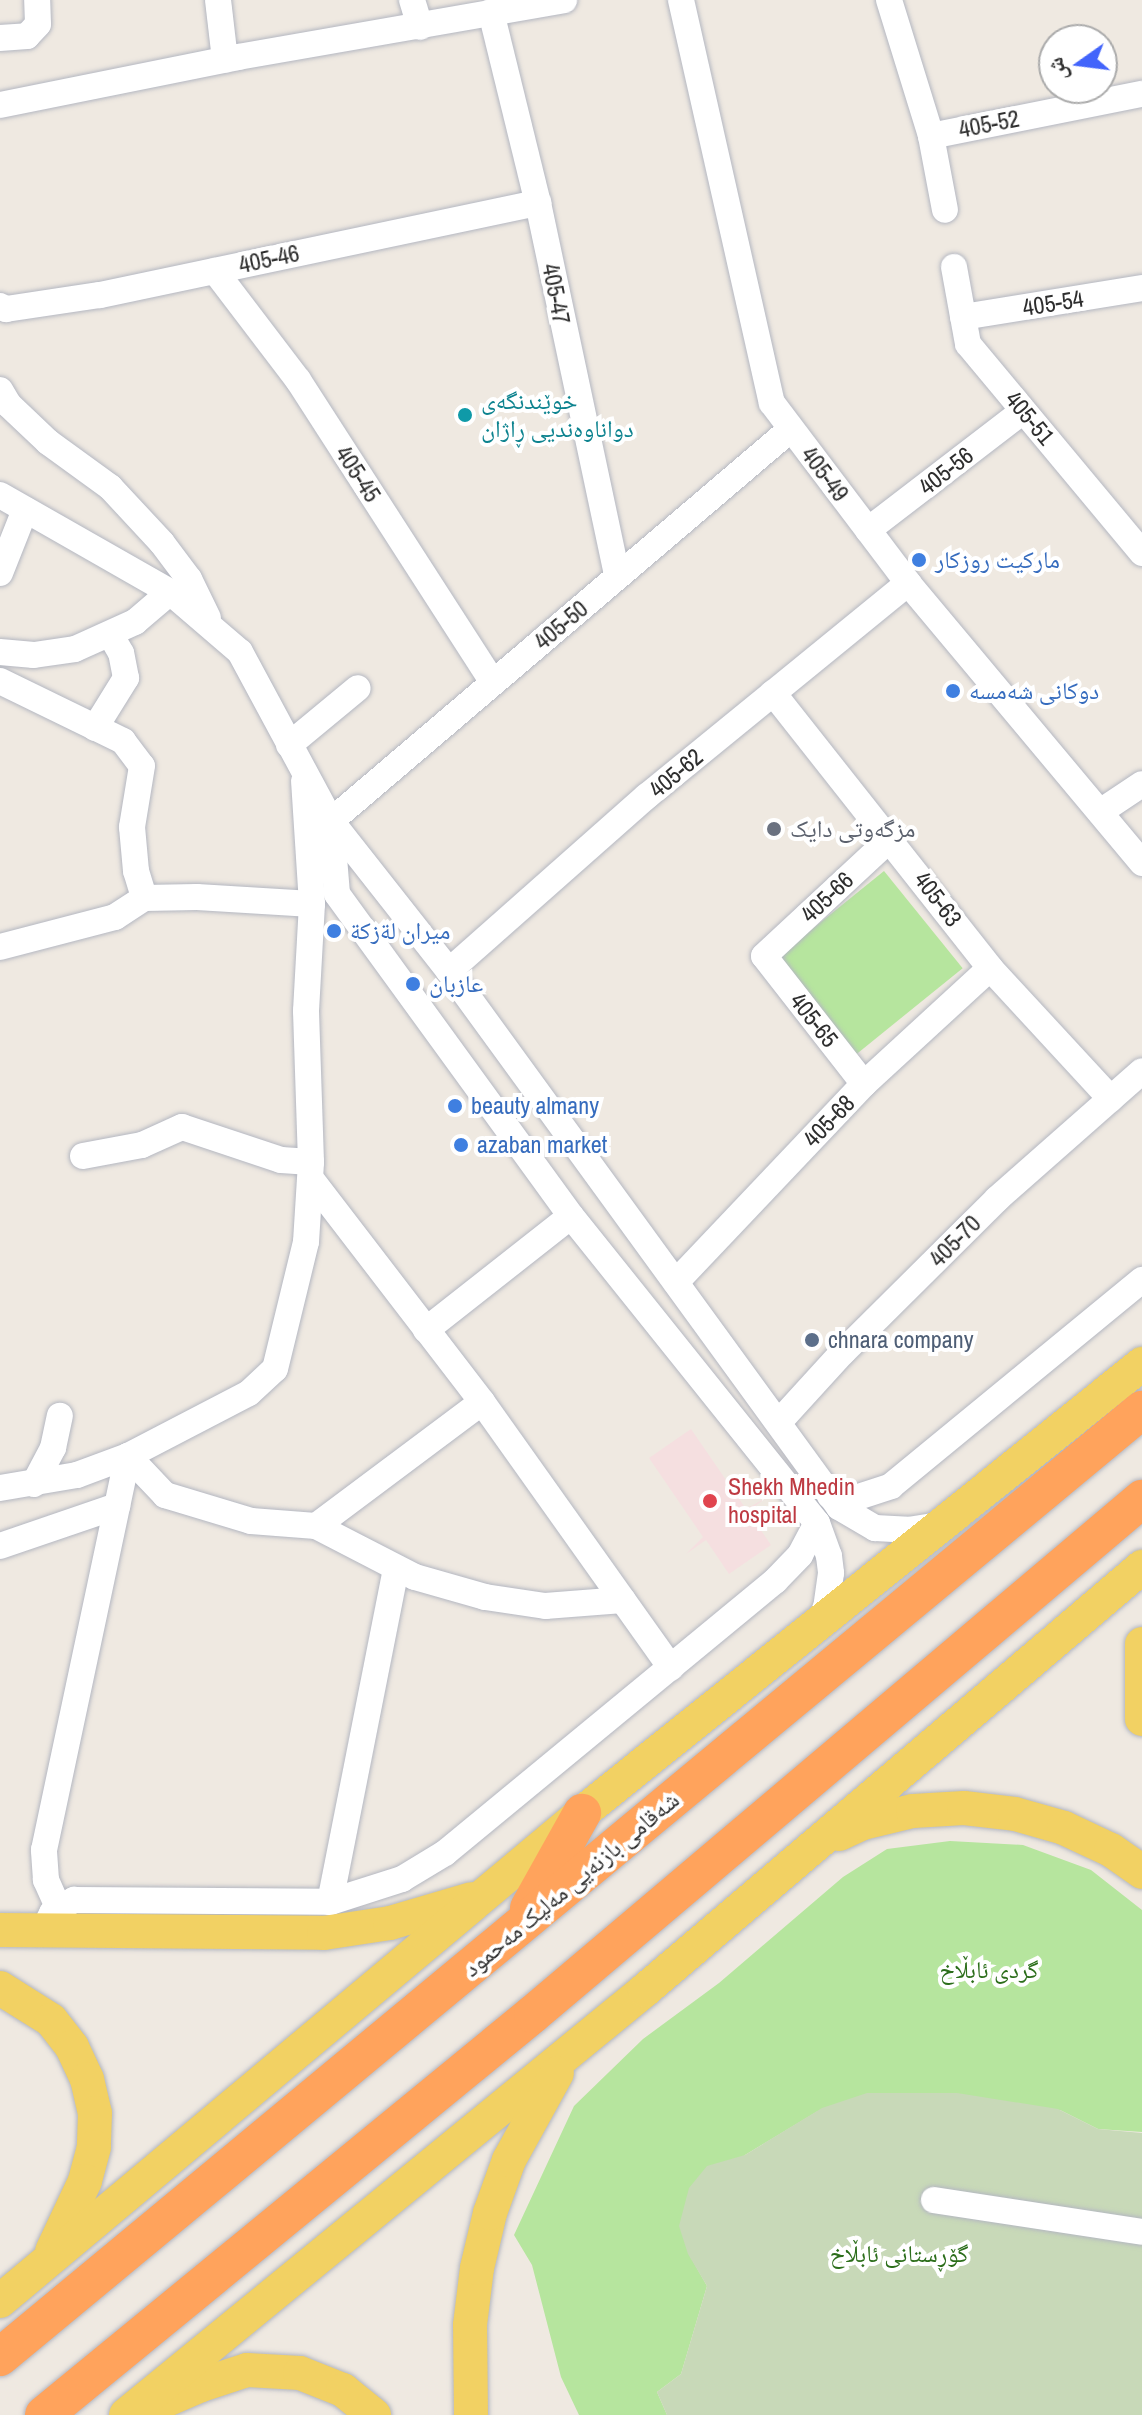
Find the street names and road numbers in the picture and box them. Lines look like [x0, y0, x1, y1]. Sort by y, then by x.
street label: 405-52 [956, 104, 1022, 144]
street label: 405-46 [236, 239, 302, 279]
street label: 405-47 [536, 261, 576, 327]
street label: 405-54 [1020, 284, 1086, 322]
street label: 405-51 [999, 385, 1061, 451]
street label: 405-45 [329, 440, 387, 508]
street label: 405-49 [795, 441, 855, 507]
street label: 405-56 [913, 441, 979, 501]
street label: 405-50 [528, 594, 594, 656]
street label: 405-62 [643, 742, 709, 804]
street label: 405-66 [795, 866, 859, 928]
street label: 405-63 [908, 866, 968, 932]
street label: 405-65 [784, 987, 844, 1053]
street label: 405-68 [797, 1089, 861, 1153]
street label: 405-70 [923, 1209, 987, 1273]
street label: شەقامی بازنەیی مەلیک مەحمود [457, 1785, 685, 1983]

